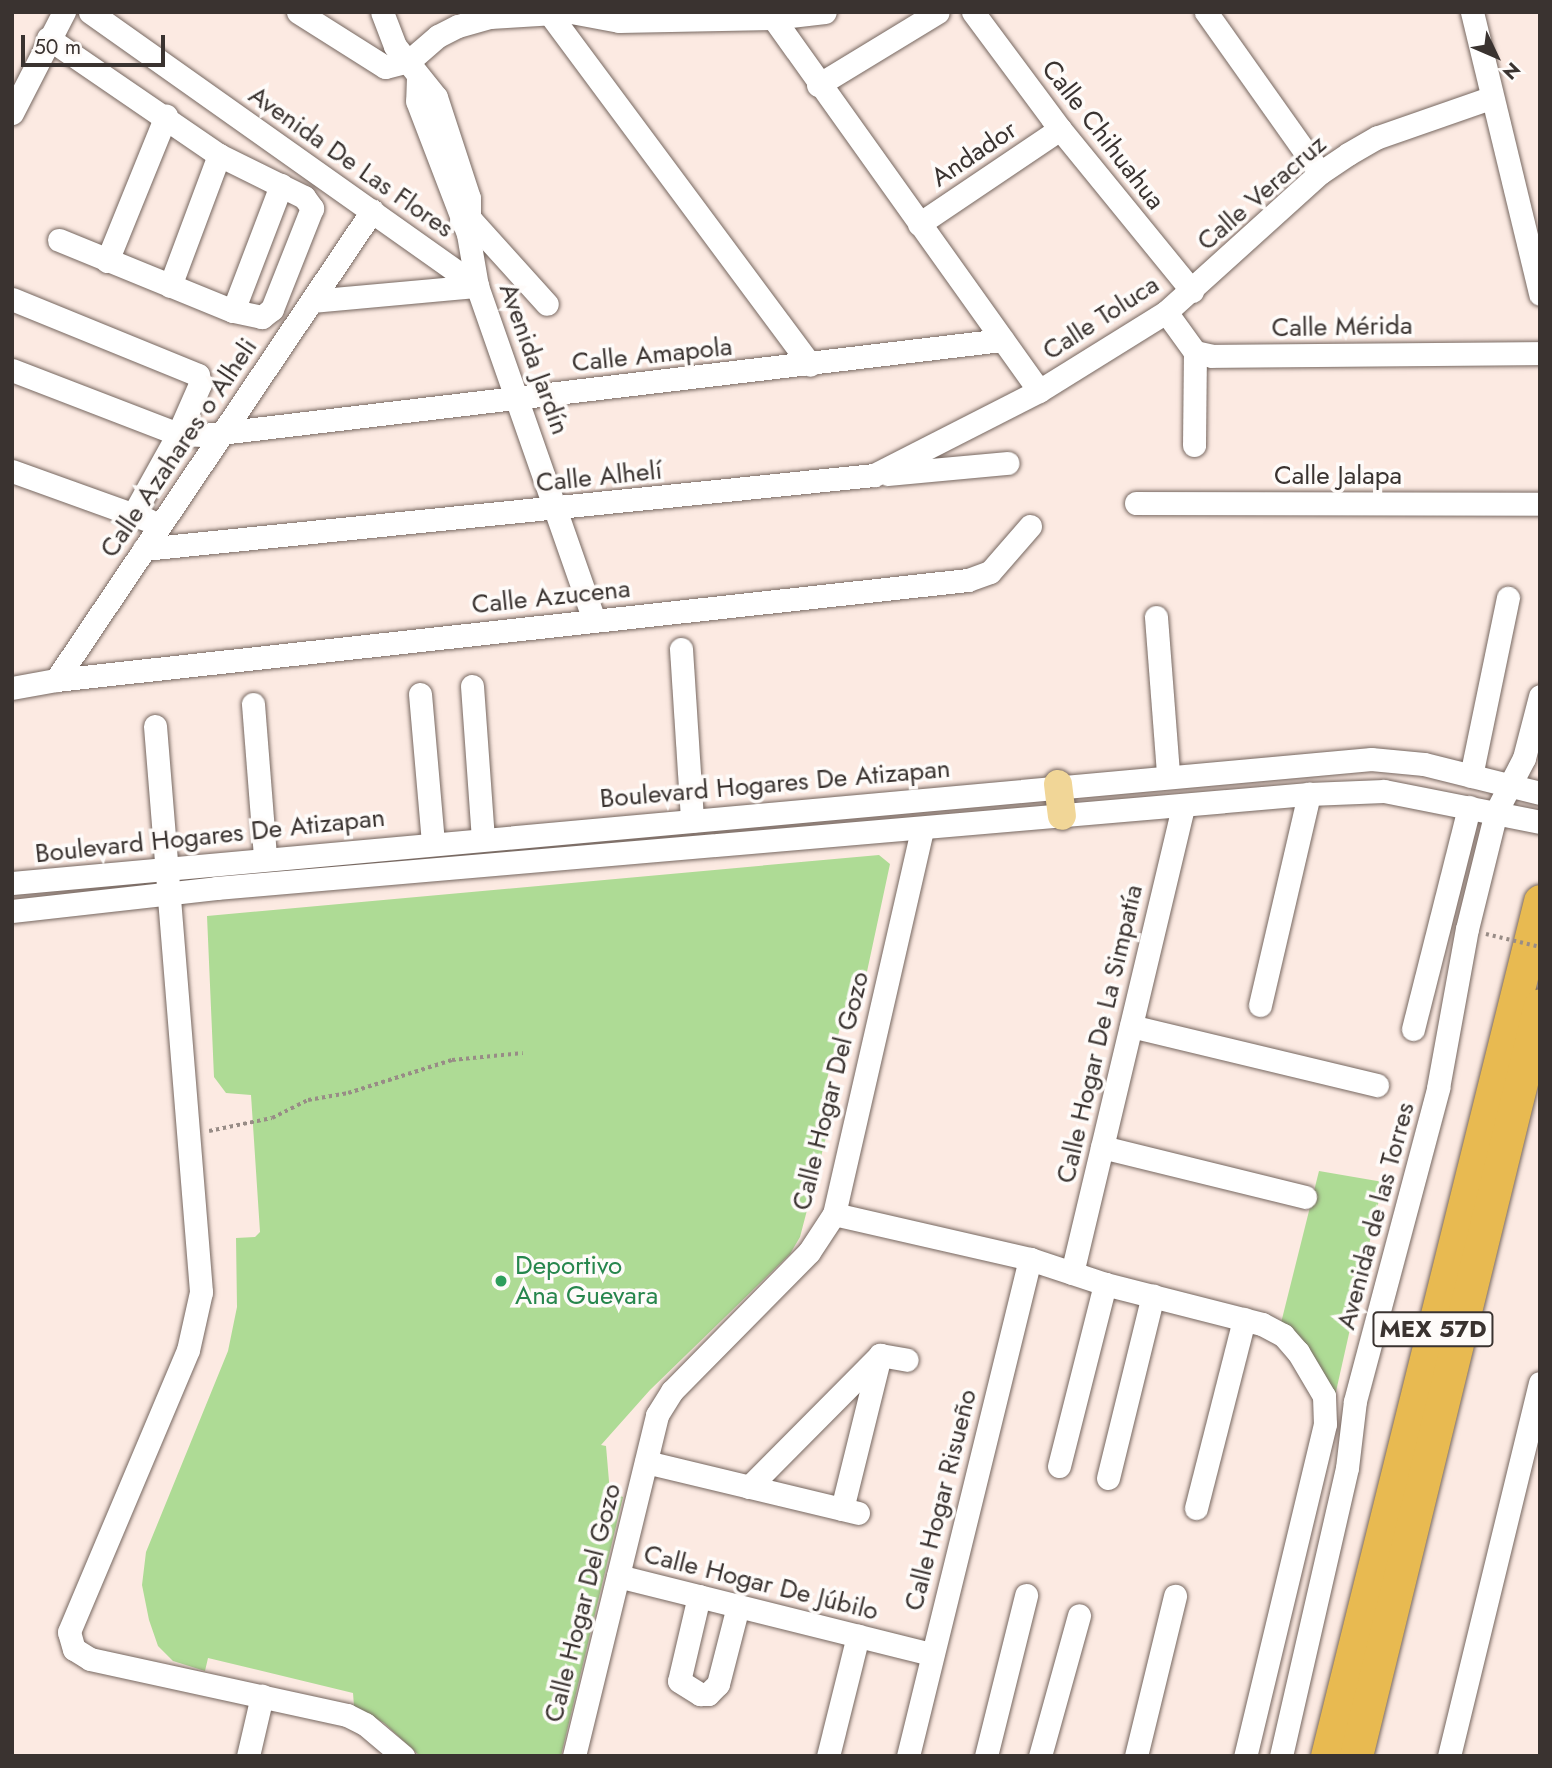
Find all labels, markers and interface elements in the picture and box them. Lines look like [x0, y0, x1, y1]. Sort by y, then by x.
scale bar [24, 21, 168, 65]
north arrow [1461, 21, 1531, 91]
text: 50 m [34, 32, 81, 62]
street label: Calle Chihuahua [1035, 54, 1171, 216]
text: N [1497, 56, 1526, 86]
street label: Avenida De Las Flores [243, 80, 459, 244]
street label: Andador [925, 114, 1023, 194]
street label: Calle Veracruz [1191, 129, 1333, 257]
street label: Calle Toluca [1037, 269, 1165, 367]
street label: Avenida Jardín [492, 279, 576, 439]
street label: Calle Mérida [1271, 310, 1413, 344]
street label: Calle Amapola [570, 331, 734, 379]
street label: Calle Azahares o Alheli [94, 332, 264, 564]
street label: Calle Alhelí [535, 455, 663, 499]
street label: Calle Jalapa [1274, 460, 1402, 492]
street label: Calle Azucena [470, 573, 632, 621]
street label: Boulevard Hogares De Atizapan [599, 753, 951, 815]
street label: Boulevard Hogares De Atizapan [34, 802, 386, 870]
street label: Calle Hogar De La Simpatía [1050, 882, 1150, 1186]
street label: Calle Hogar Del Gozo [786, 968, 876, 1214]
street label: Avenida de las Torres [1331, 1099, 1421, 1333]
place label: Deportivo Ana Guevara [515, 1250, 658, 1312]
marker: Deportivo Ana Guevara [493, 1273, 509, 1289]
road number: MEX 57D [1372, 1308, 1494, 1350]
street label: Calle Hogar Risueño [898, 1386, 984, 1614]
street label: Calle Hogar Del Gozo [538, 1480, 628, 1726]
street label: Calle Hogar De Júbilo [640, 1539, 882, 1627]

